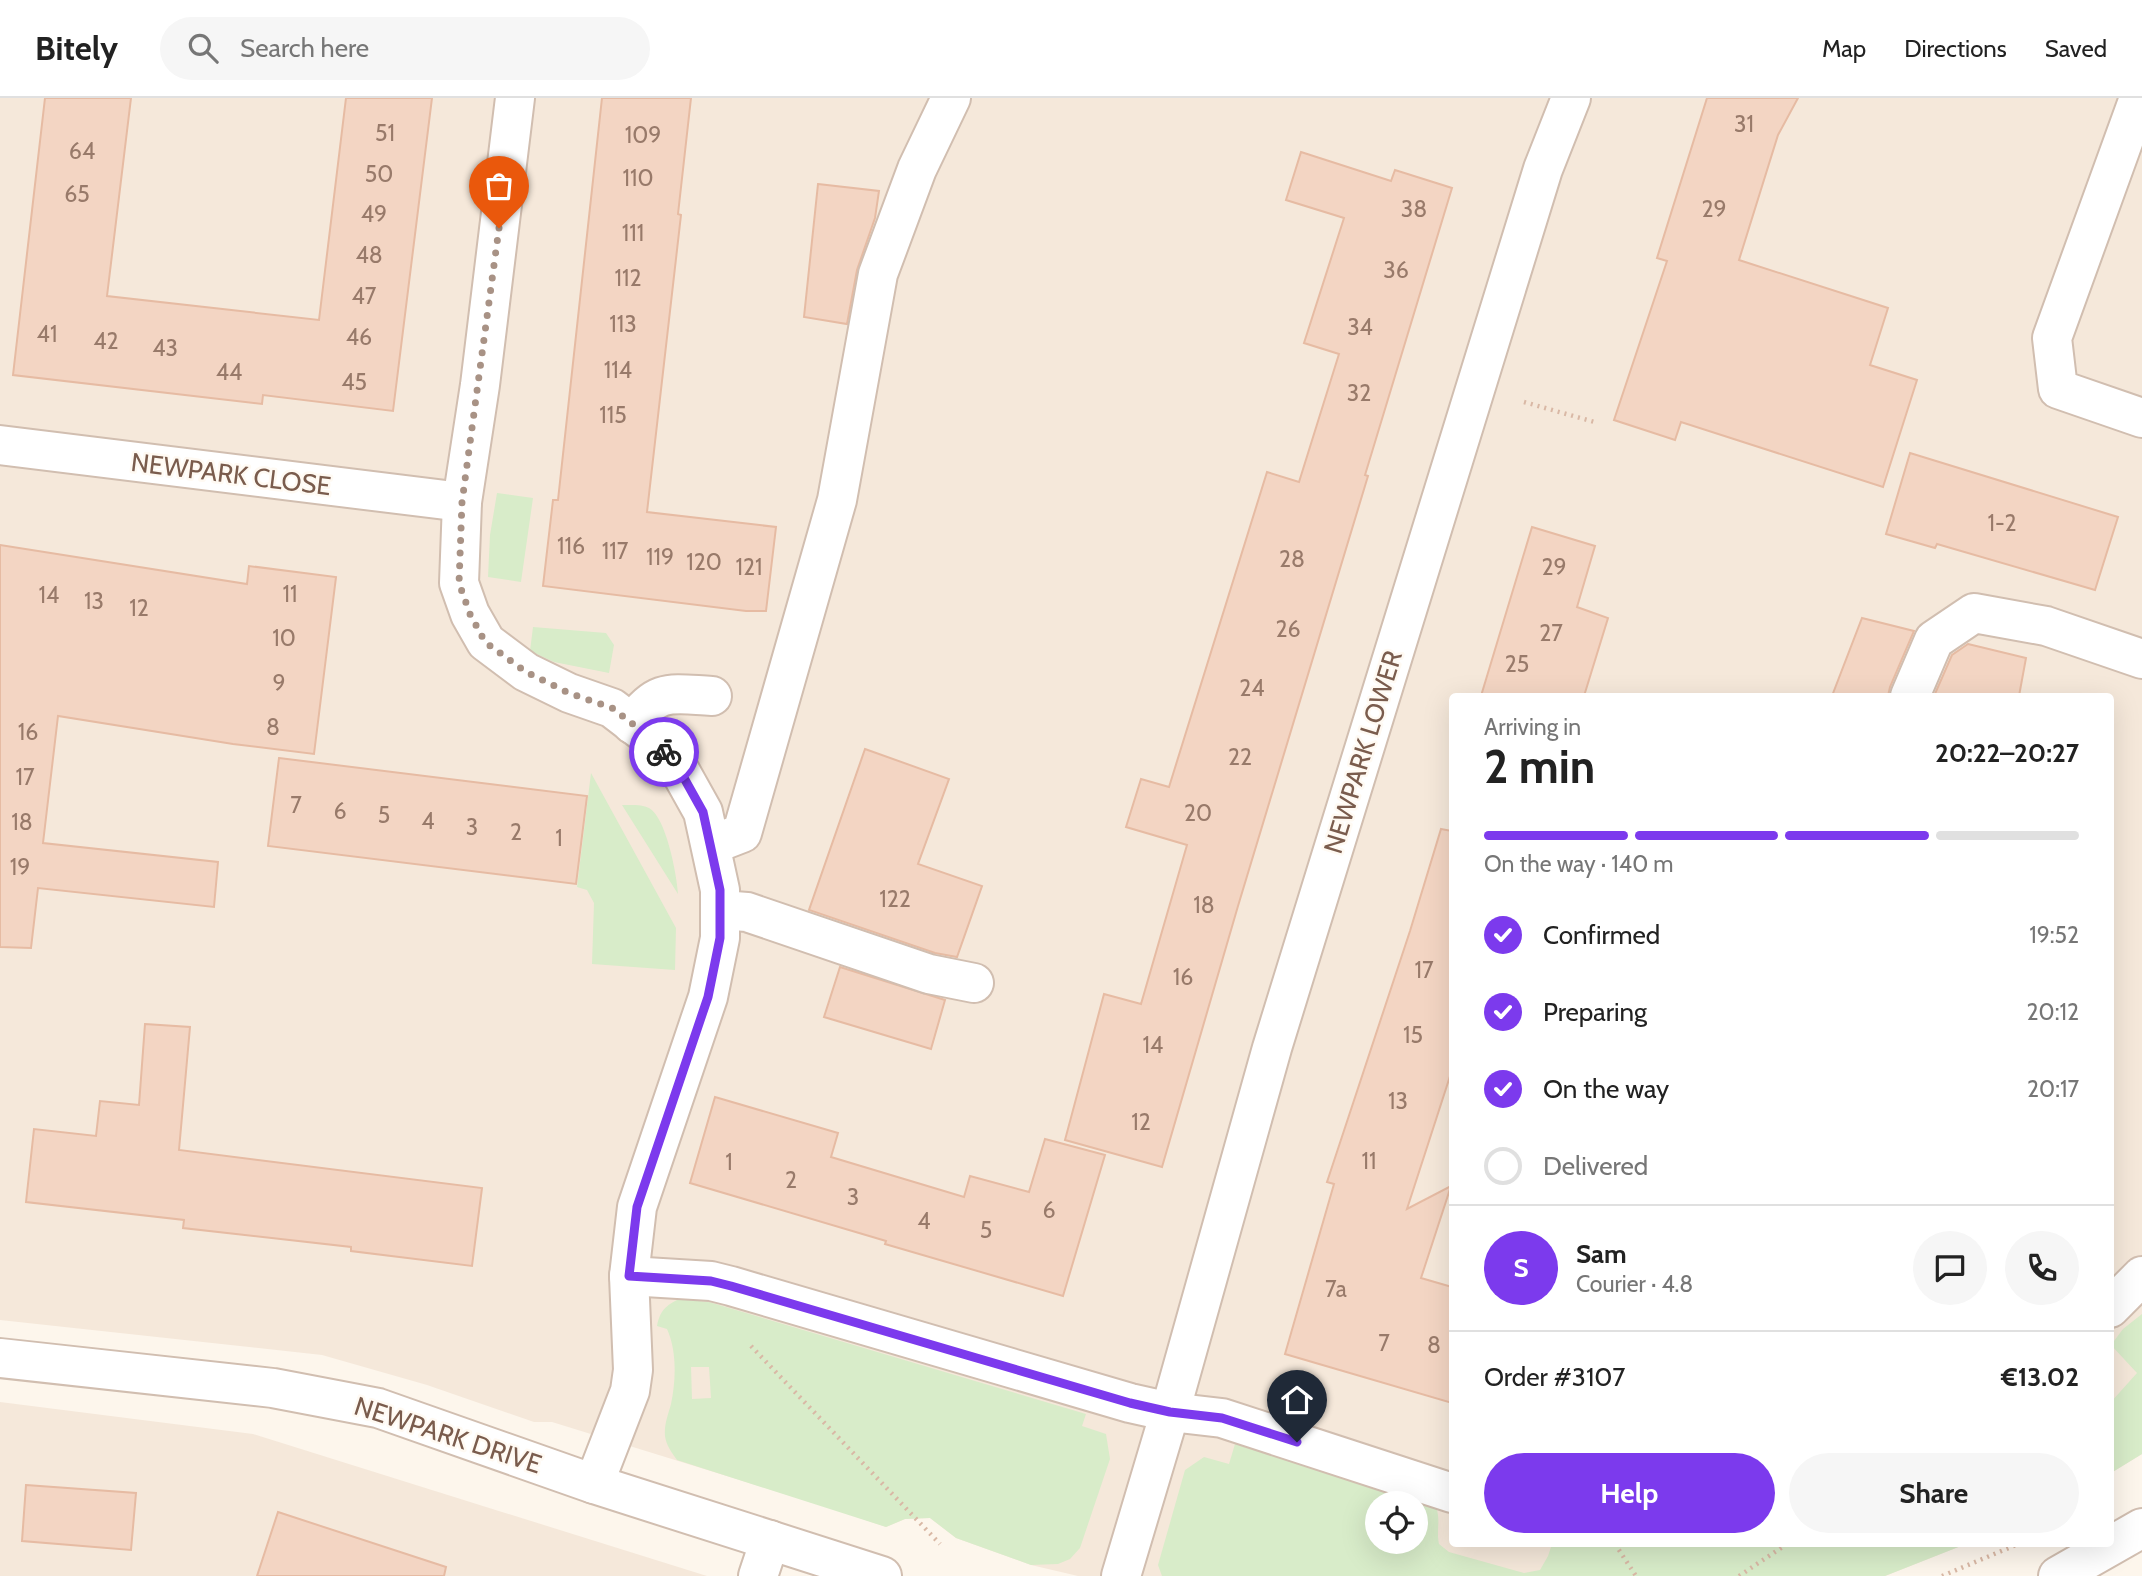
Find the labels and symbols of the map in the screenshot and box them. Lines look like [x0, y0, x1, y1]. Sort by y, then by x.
house number: 31 [1734, 110, 1754, 138]
house number: 51 [375, 119, 395, 147]
house number: 109 [625, 121, 661, 149]
house number: 64 [69, 137, 95, 165]
pin [469, 156, 529, 228]
house number: 50 [365, 160, 393, 188]
house number: 110 [622, 164, 654, 192]
house number: 65 [64, 180, 90, 208]
house number: 38 [1401, 195, 1427, 223]
house number: 29 [1701, 195, 1727, 223]
house number: 49 [361, 200, 387, 228]
house number: 111 [622, 219, 644, 247]
house number: 48 [355, 241, 383, 269]
house number: 36 [1383, 256, 1409, 284]
house number: 112 [614, 264, 642, 292]
house number: 47 [352, 282, 377, 310]
house number: 113 [609, 310, 637, 338]
house number: 34 [1347, 313, 1373, 341]
house number: 41 [37, 320, 57, 348]
house number: 46 [346, 323, 372, 351]
house number: 42 [93, 327, 119, 355]
house number: 43 [152, 334, 178, 362]
house number: 114 [604, 356, 632, 384]
house number: 44 [216, 358, 242, 386]
house number: 45 [341, 368, 367, 396]
house number: 32 [1347, 379, 1371, 407]
house number: 115 [599, 401, 627, 429]
street label: NEWPARK CLOSE [129, 446, 333, 502]
house number: 1-2 [1988, 509, 2016, 537]
house number: 116 [557, 532, 585, 560]
house number: 117 [602, 537, 629, 565]
house number: 119 [646, 543, 674, 571]
house number: 28 [1279, 545, 1305, 573]
house number: 120 [686, 548, 722, 576]
house number: 121 [735, 553, 763, 581]
house number: 29 [1541, 553, 1567, 581]
house number: 11 [283, 580, 298, 608]
house number: 14 [39, 581, 59, 609]
house number: 13 [84, 587, 104, 615]
house number: 12 [129, 594, 149, 622]
house number: 26 [1275, 615, 1301, 643]
house number: 27 [1539, 619, 1563, 647]
house number: 10 [272, 624, 296, 652]
street label: NEWPARK LOWER [1317, 646, 1409, 857]
house number: 25 [1505, 650, 1529, 678]
house number: 9 [272, 669, 286, 697]
house number: 24 [1239, 674, 1265, 702]
house number: 8 [266, 713, 280, 741]
courier [629, 717, 699, 787]
house number: 16 [18, 718, 38, 746]
house number: 22 [1228, 743, 1252, 771]
house number: 17 [15, 763, 35, 791]
house number: 7 [290, 791, 302, 819]
house number: 6 [333, 797, 347, 825]
house number: 20 [1184, 799, 1212, 827]
house number: 5 [378, 801, 390, 829]
house number: 4 [421, 807, 435, 835]
house number: 18 [11, 808, 33, 836]
house number: 3 [466, 813, 478, 841]
house number: 2 [510, 818, 522, 846]
house number: 1 [555, 824, 563, 852]
house number: 19 [10, 853, 30, 881]
house number: 122 [879, 885, 911, 913]
house number: 18 [1193, 891, 1215, 919]
house number: 17 [1414, 956, 1434, 984]
house number: 16 [1173, 963, 1193, 991]
house number: 15 [1403, 1021, 1423, 1049]
house number: 14 [1143, 1031, 1163, 1059]
house number: 13 [1388, 1087, 1408, 1115]
house number: 12 [1131, 1108, 1151, 1136]
house number: 11 [1362, 1147, 1377, 1175]
house number: 1 [725, 1148, 733, 1176]
house number: 2 [785, 1166, 797, 1194]
house number: 3 [847, 1183, 859, 1211]
house number: 6 [1042, 1196, 1056, 1224]
house number: 4 [917, 1207, 931, 1235]
house number: 5 [980, 1216, 992, 1244]
house number: 7a [1325, 1275, 1347, 1303]
house number: 7 [1378, 1329, 1390, 1357]
house number: 8 [1427, 1331, 1441, 1359]
pin [1267, 1370, 1327, 1442]
street label: NEWPARK DRIVE [350, 1390, 546, 1480]

